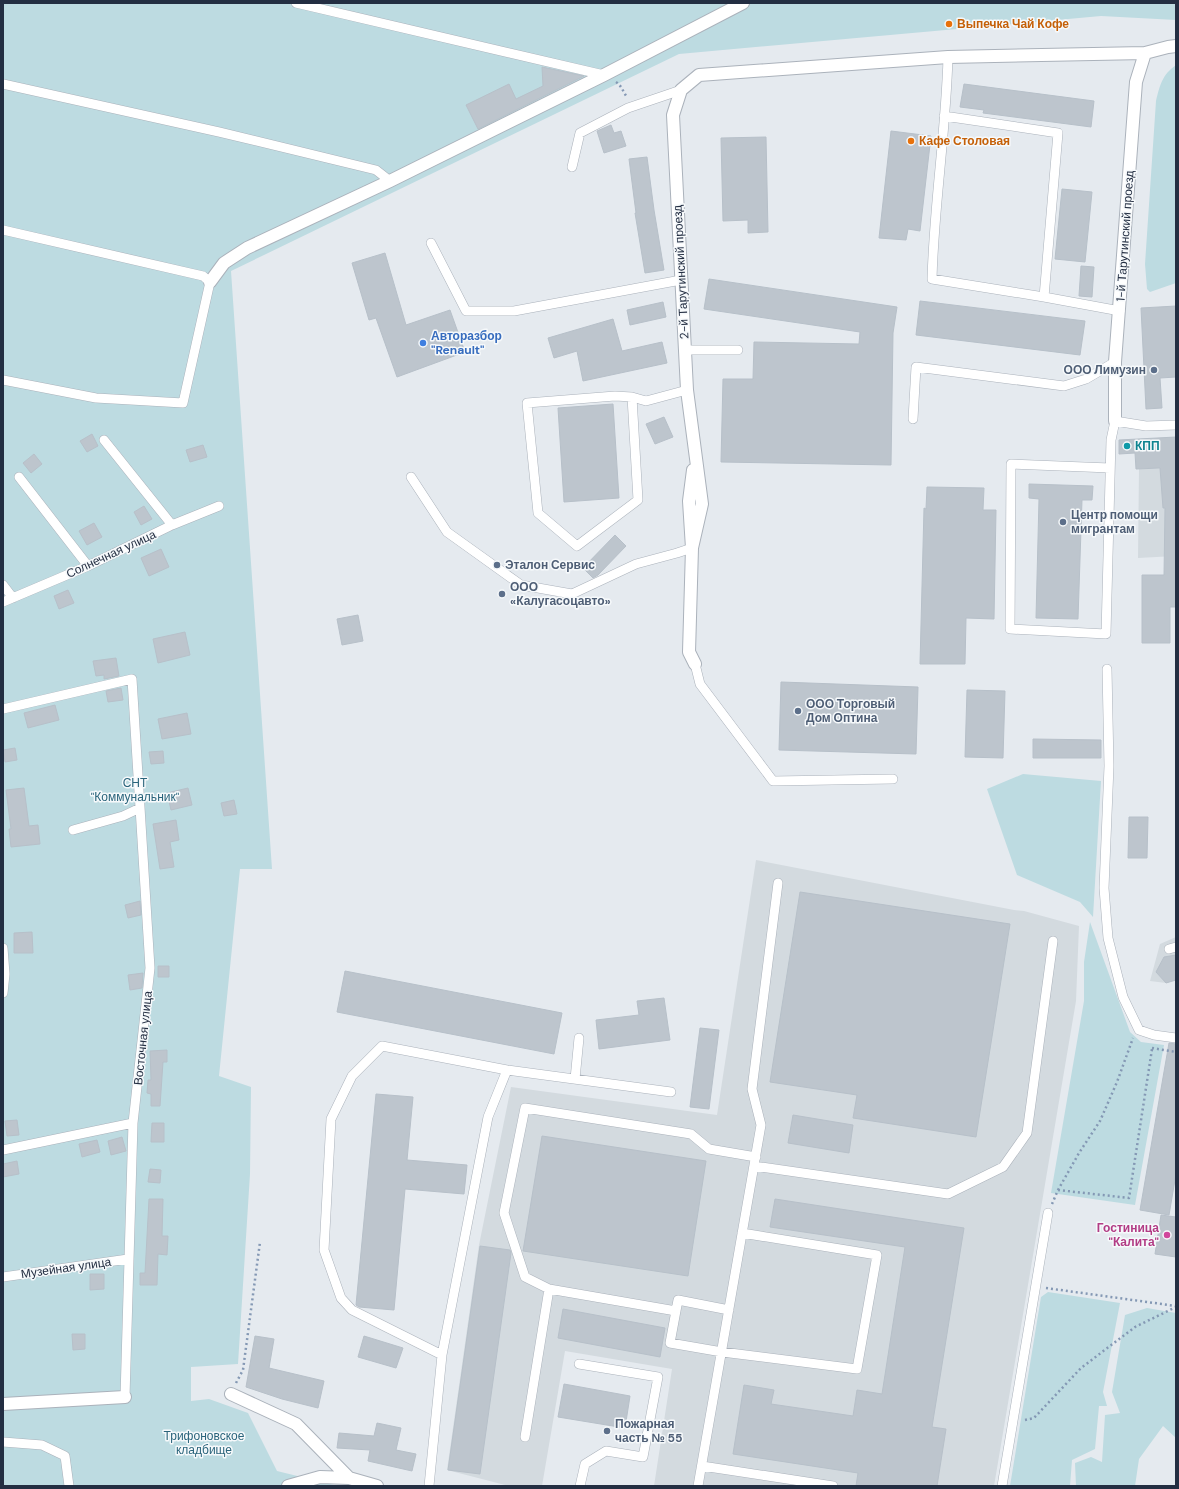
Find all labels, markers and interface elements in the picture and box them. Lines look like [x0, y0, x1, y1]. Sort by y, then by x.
place label: Выпечка Чай Кофе [957, 16, 1069, 32]
marker: Выпечка Чай Кофе [944, 19, 954, 29]
place label: Кафе Столовая [919, 133, 1010, 149]
marker: Кафе Столовая [906, 136, 916, 146]
street label: 1-й Тарутинский проезд [1112, 170, 1138, 302]
street label: 2-й Тарутинский проезд [669, 204, 693, 340]
place label: Авторазбор "Renault" [431, 328, 502, 358]
marker: Авторазбор "Renault" [418, 338, 428, 348]
place label: ООО Лимузин [1064, 362, 1146, 378]
marker: ООО Лимузин [1149, 365, 1159, 375]
place label: КПП [1135, 438, 1160, 454]
marker: КПП [1122, 441, 1132, 451]
place label: Центр помощи мигрантам [1071, 507, 1158, 537]
marker: Центр помощи мигрантам [1058, 517, 1068, 527]
street label: Солнечная улица [64, 526, 159, 582]
place label: Эталон Сервис [505, 557, 595, 573]
marker: Эталон Сервис [492, 560, 502, 570]
place label: ООО «Калугасоцавто» [510, 579, 611, 609]
marker: ООО «Калугасоцавто» [497, 589, 507, 599]
place label: ООО Торговый Дом Оптина [806, 696, 895, 726]
marker: ООО Торговый Дом Оптина [793, 706, 803, 716]
park label: СНТ "Коммунальник" [91, 775, 180, 805]
street label: Восточная улица [130, 990, 156, 1086]
place label: Гостиница "Калита" [1097, 1220, 1159, 1250]
marker: Гостиница "Калита" [1162, 1230, 1172, 1240]
street label: Музейная улица [20, 1254, 112, 1282]
place label: Пожарная часть № 55 [615, 1416, 683, 1446]
marker: Пожарная часть № 55 [602, 1426, 612, 1436]
park label: Трифоновское кладбище [164, 1428, 245, 1458]

